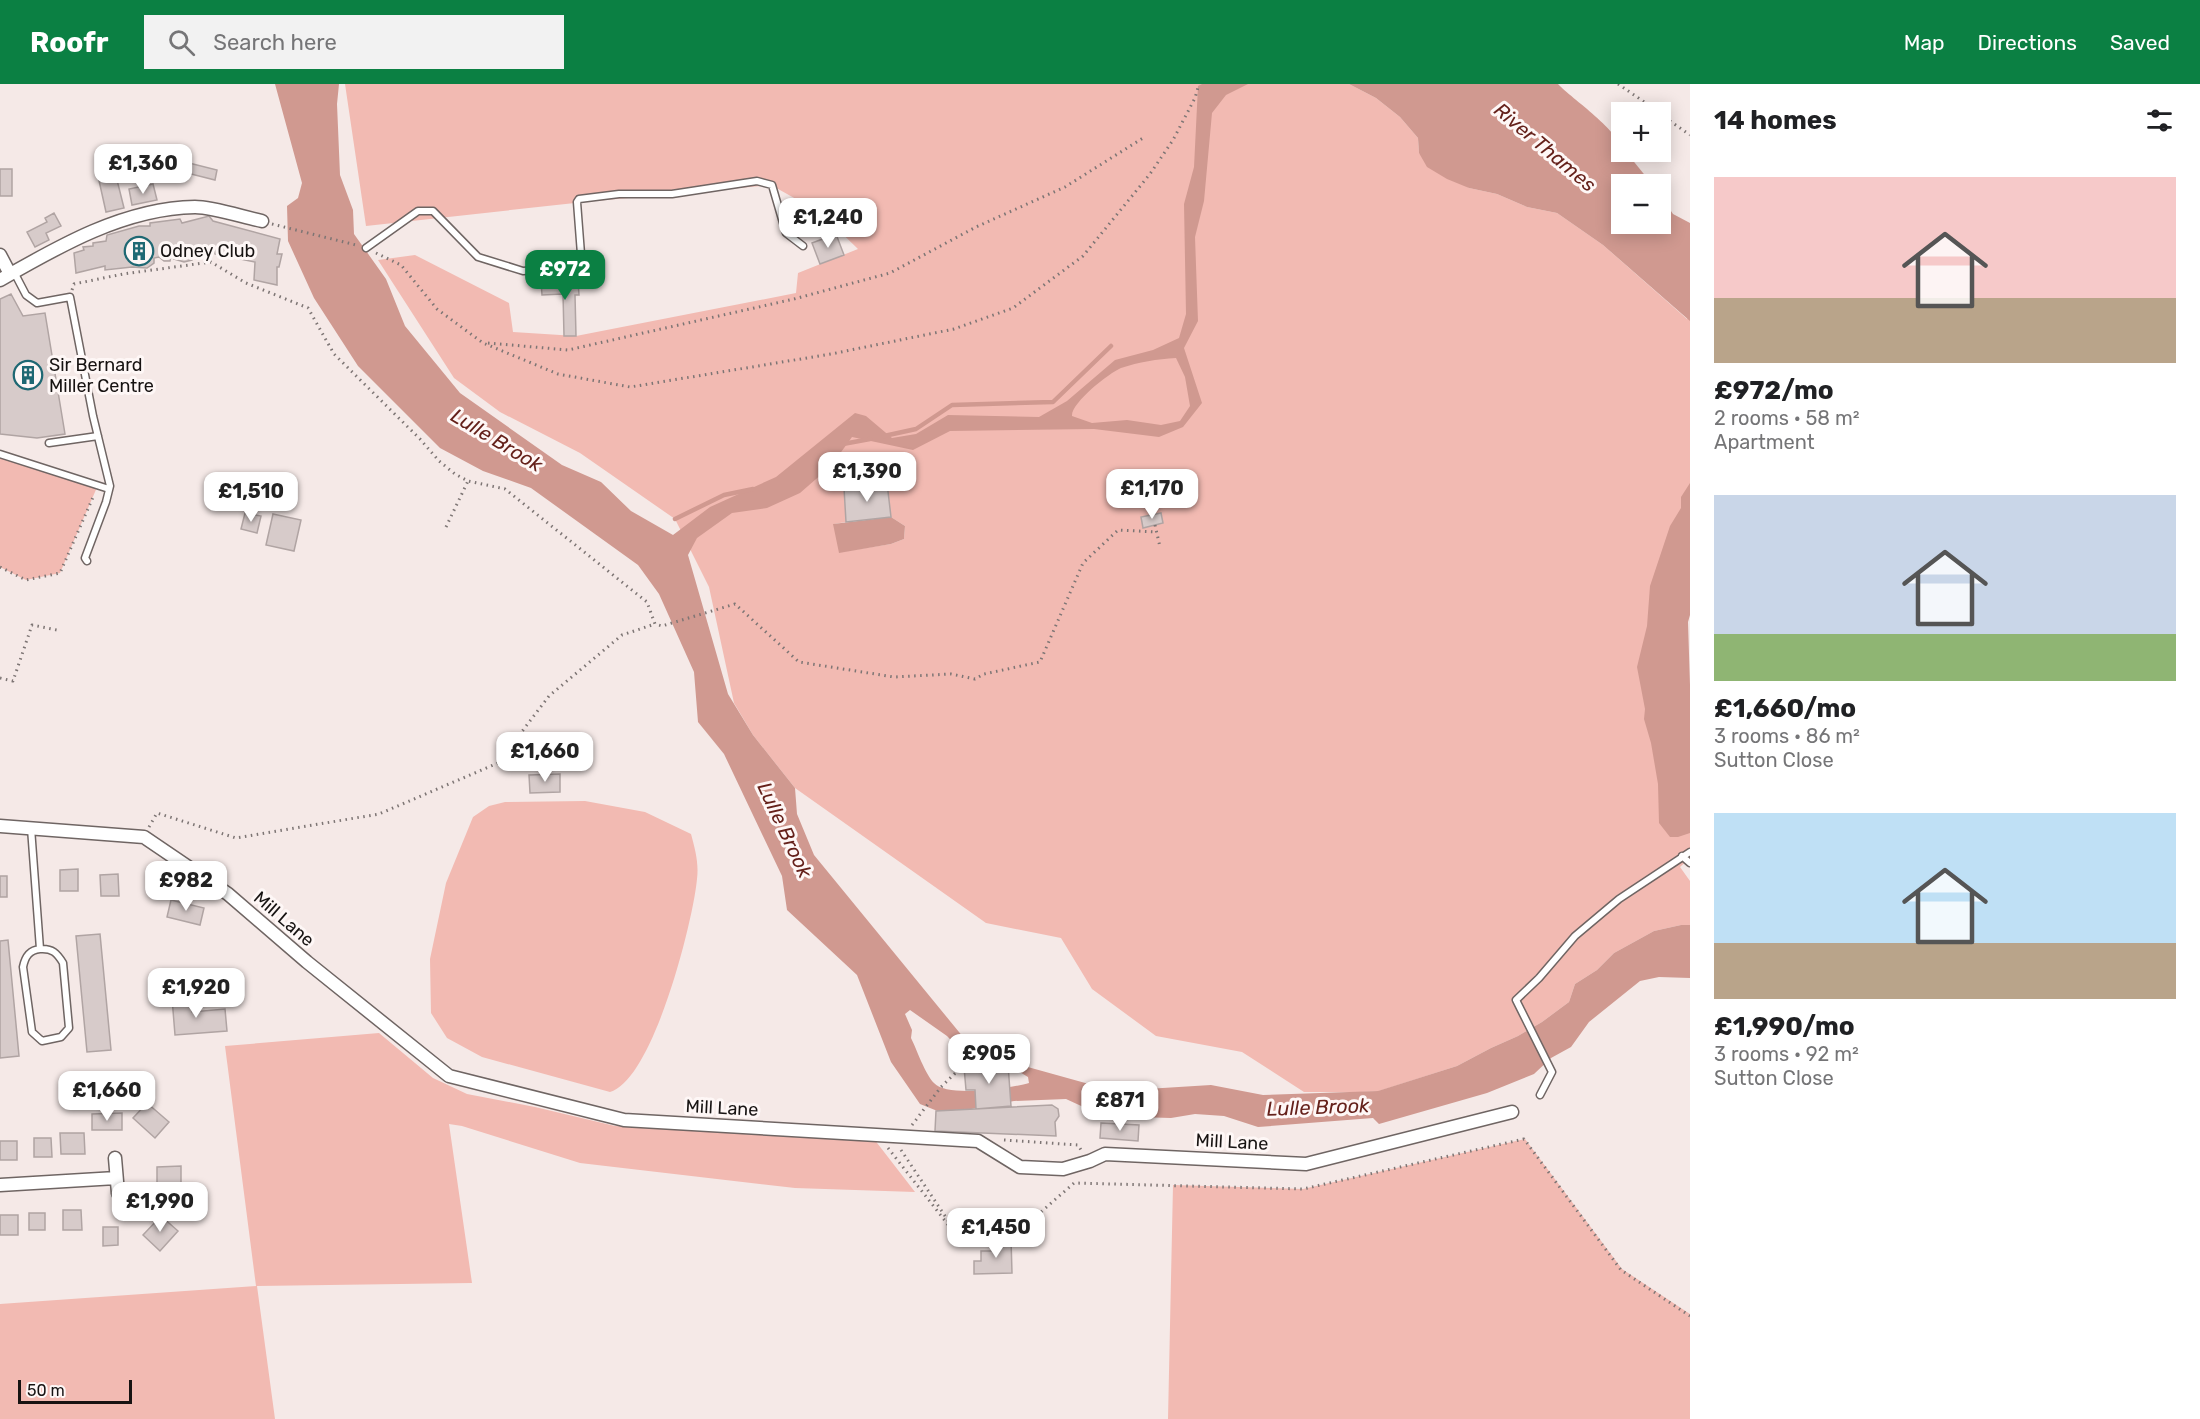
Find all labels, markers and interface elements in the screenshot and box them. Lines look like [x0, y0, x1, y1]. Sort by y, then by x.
search box [144, 15, 564, 69]
text: Roofr [30, 26, 108, 59]
icon: search [165, 26, 198, 59]
text: Search here [213, 29, 337, 56]
text: Map [1904, 30, 1945, 55]
text: Directions [1978, 30, 2077, 55]
text: Saved [2110, 30, 2170, 55]
water label: River Thames [1489, 97, 1601, 197]
map controls [1611, 102, 1671, 234]
button: + [1611, 102, 1671, 162]
icon: filters [2143, 104, 2176, 137]
text: 14 homes [1714, 105, 1837, 136]
pin: £1,360 [94, 144, 192, 195]
text: £1,360 [108, 151, 178, 175]
button: − [1611, 174, 1671, 234]
pin: £1,240 [779, 198, 877, 249]
text: £1,240 [793, 205, 863, 229]
icon: home [1891, 216, 1999, 324]
building icon: Odney Club [123, 235, 155, 267]
place label: Odney Club [160, 240, 255, 262]
pin: £972 [529, 250, 601, 301]
text: £972 [539, 257, 591, 281]
place label: Sir Bernard Miller Centre [49, 354, 154, 397]
building icon: Sir Bernard Miller Centre [12, 359, 44, 391]
text: £972/mo [1714, 375, 1834, 406]
water label: Lulle Brook [447, 403, 548, 477]
text: 2 rooms · 58 m² [1714, 406, 1860, 430]
text: Apartment [1714, 430, 1815, 454]
pin: £1,390 [818, 452, 916, 503]
text: £1,390 [832, 459, 902, 483]
pin: £1,170 [1103, 469, 1201, 520]
pin: £1,510 [202, 472, 300, 523]
text: £1,170 [1120, 476, 1184, 500]
text: £1,510 [218, 479, 284, 503]
icon: home [1891, 534, 1999, 642]
text: £1,660/mo [1714, 693, 1856, 724]
text: 3 rooms · 86 m² [1714, 724, 1860, 748]
pin: £1,660 [496, 732, 594, 783]
text: £1,660 [510, 739, 580, 763]
text: Sutton Close [1714, 748, 1834, 772]
water label: Lulle Brook [752, 778, 818, 882]
icon: home [1891, 852, 1999, 960]
pin: £982 [150, 861, 222, 912]
text: £982 [159, 868, 213, 892]
street label: Mill Lane [249, 887, 319, 951]
pin: £1,920 [147, 968, 245, 1019]
text: £1,920 [162, 975, 230, 999]
text: £1,990/mo [1714, 1011, 1855, 1042]
pin: £905 [953, 1034, 1025, 1085]
text: £905 [962, 1041, 1016, 1065]
text: 3 rooms · 92 m² [1714, 1042, 1859, 1066]
text: Sutton Close [1714, 1066, 1834, 1090]
pin: £1,660 [58, 1071, 156, 1122]
text: £1,660 [72, 1078, 142, 1102]
pin: £871 [1084, 1081, 1156, 1132]
text: £871 [1095, 1088, 1145, 1112]
water label: Lulle Brook [1266, 1093, 1370, 1121]
street label: Mill Lane [685, 1095, 759, 1121]
street label: Mill Lane [1195, 1129, 1269, 1155]
pin: £1,990 [111, 1182, 209, 1233]
text: £1,990 [126, 1189, 194, 1213]
pin: £1,450 [947, 1208, 1045, 1259]
text: £1,450 [961, 1215, 1031, 1239]
scale bar [18, 1377, 132, 1404]
text: 50 m [27, 1381, 65, 1400]

